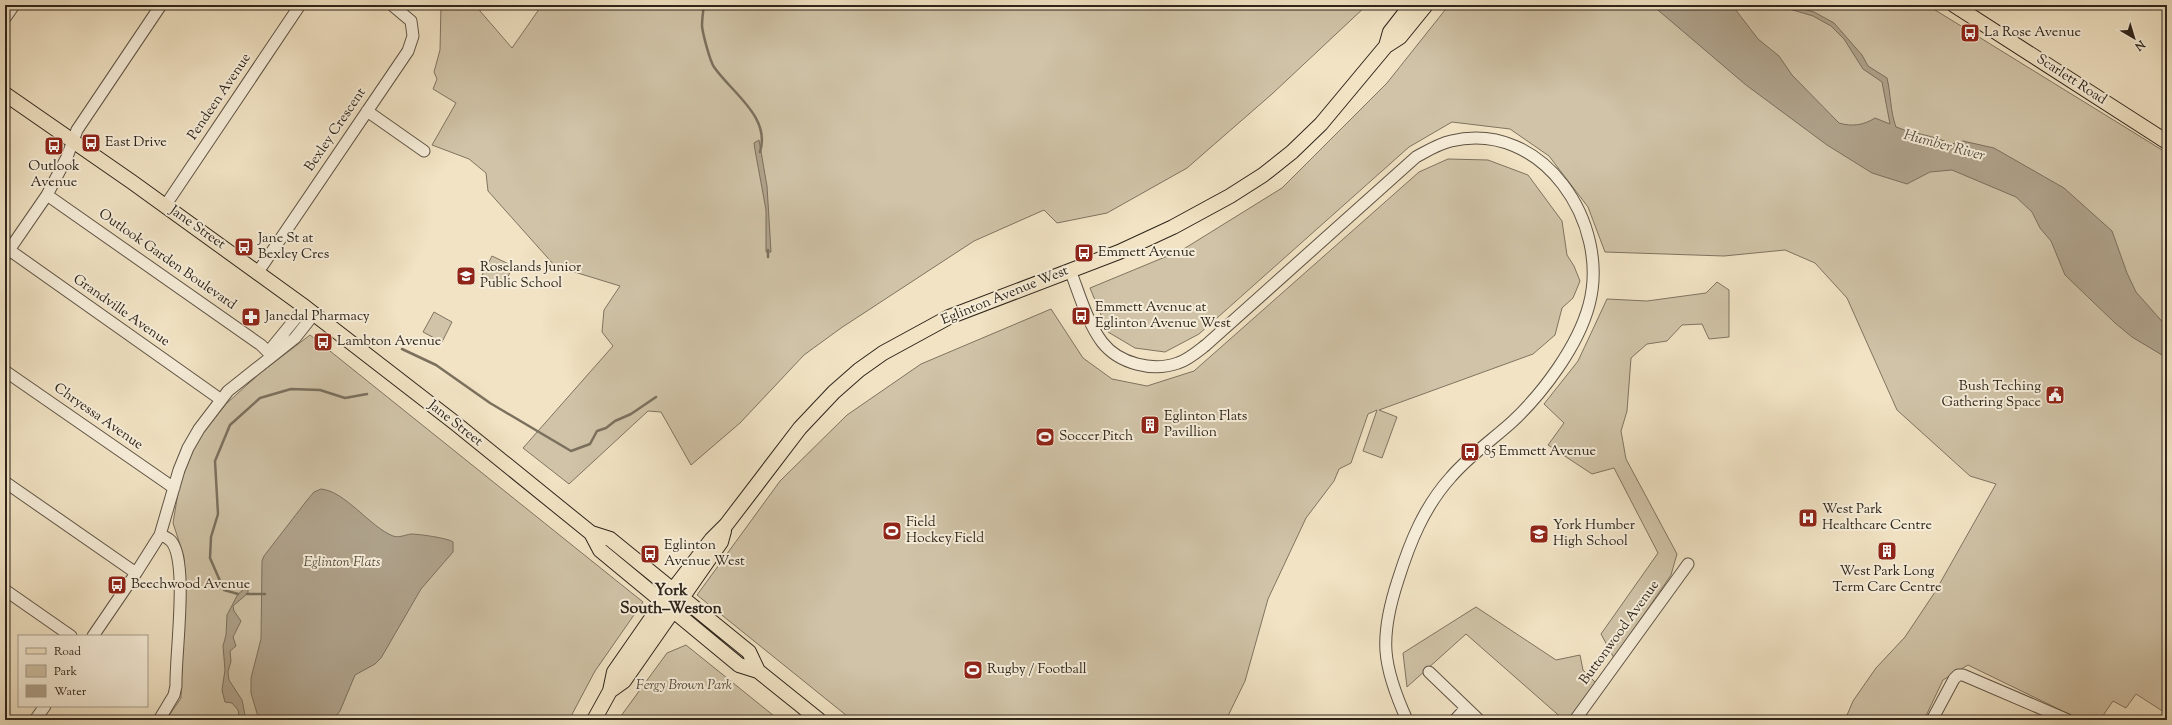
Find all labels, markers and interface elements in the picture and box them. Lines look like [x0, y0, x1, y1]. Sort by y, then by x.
north arrow [2114, 18, 2154, 58]
bus stop icon: La Rose Avenue [1959, 22, 1981, 44]
place label: La Rose Avenue [1984, 23, 2081, 43]
text: N [2131, 35, 2149, 54]
street label: Pendeen Avenue [184, 50, 256, 144]
street label: Scarlett Road [2032, 50, 2110, 110]
street label: Bexley Crescent [301, 84, 372, 176]
water label: Humber River [1901, 125, 1988, 167]
bus stop icon: East Drive [80, 132, 102, 154]
place label: East Drive [105, 133, 167, 153]
bus stop icon: Outlook Avenue [43, 135, 65, 157]
place label: Outlook Avenue [28, 157, 80, 193]
street label: Jane Street [164, 201, 229, 255]
street label: Outlook Garden Boulevard [94, 205, 240, 315]
place label: Jane St at Bexley Cres [257, 229, 329, 265]
bus stop icon: Jane St at Bexley Cres [233, 236, 255, 258]
bus stop icon: Emmett Avenue [1073, 242, 1095, 264]
place label: Emmett Avenue [1098, 243, 1195, 263]
place label: Roselands Junior Public School [480, 258, 582, 294]
street label: Eglinton Avenue West [938, 261, 1072, 331]
school or university icon: Roselands Junior Public School [455, 265, 477, 287]
street label: Grandville Avenue [68, 270, 174, 352]
place label: Emmett Avenue at Eglinton Avenue West [1095, 298, 1231, 334]
bus stop icon: Emmett Avenue at Eglinton Avenue West [1070, 305, 1092, 327]
pharmacy icon: Janedal Pharmacy [240, 306, 262, 328]
place label: Janedal Pharmacy [264, 307, 370, 327]
bus stop icon: Lambton Avenue [312, 331, 334, 353]
place label: Lambton Avenue [337, 332, 441, 352]
place label: Bush Teching Gathering Space [1941, 377, 2041, 413]
street label: Chryessa Avenue [49, 379, 147, 455]
public building icon: Bush Teching Gathering Space [2044, 384, 2066, 406]
street label: Jane Street [423, 396, 487, 452]
place label: Eglinton Flats Pavillion [1164, 407, 1247, 443]
building icon: Eglinton Flats Pavillion [1139, 414, 1161, 436]
sports icon: Soccer Pitch [1034, 426, 1056, 448]
place label: Soccer Pitch [1059, 427, 1133, 447]
bus stop icon: 85 Emmett Avenue [1459, 441, 1481, 463]
place label: 85 Emmett Avenue [1484, 442, 1596, 462]
place label: West Park Healthcare Centre [1822, 500, 1932, 536]
hospital icon: West Park Healthcare Centre [1797, 507, 1819, 529]
place label: Field Hockey Field [906, 513, 984, 549]
place label: York Humber High School [1553, 516, 1636, 552]
sports icon: Field Hockey Field [881, 520, 903, 542]
school or university icon: York Humber High School [1528, 523, 1550, 545]
place label: Eglinton Avenue West [664, 536, 745, 572]
building icon: West Park Long Term Care Centre [1876, 540, 1898, 562]
bus stop icon: Eglinton Avenue West [639, 543, 661, 565]
park label: Eglinton Flats [303, 553, 381, 573]
place label: West Park Long Term Care Centre [1832, 562, 1942, 598]
bus stop icon: Beechwood Avenue [106, 574, 128, 596]
place label: Beechwood Avenue [131, 575, 250, 595]
street label: Buttonwood Avenue [1575, 577, 1665, 689]
district label: York South–Weston [620, 580, 723, 621]
legend [18, 635, 148, 707]
text: Road [54, 643, 81, 661]
sports icon: Rugby / Football [962, 659, 984, 681]
place label: Rugby / Football [987, 660, 1087, 680]
text: Park [54, 663, 77, 681]
park label: Fergy Brown Park [636, 676, 733, 696]
text: Water [54, 683, 87, 701]

